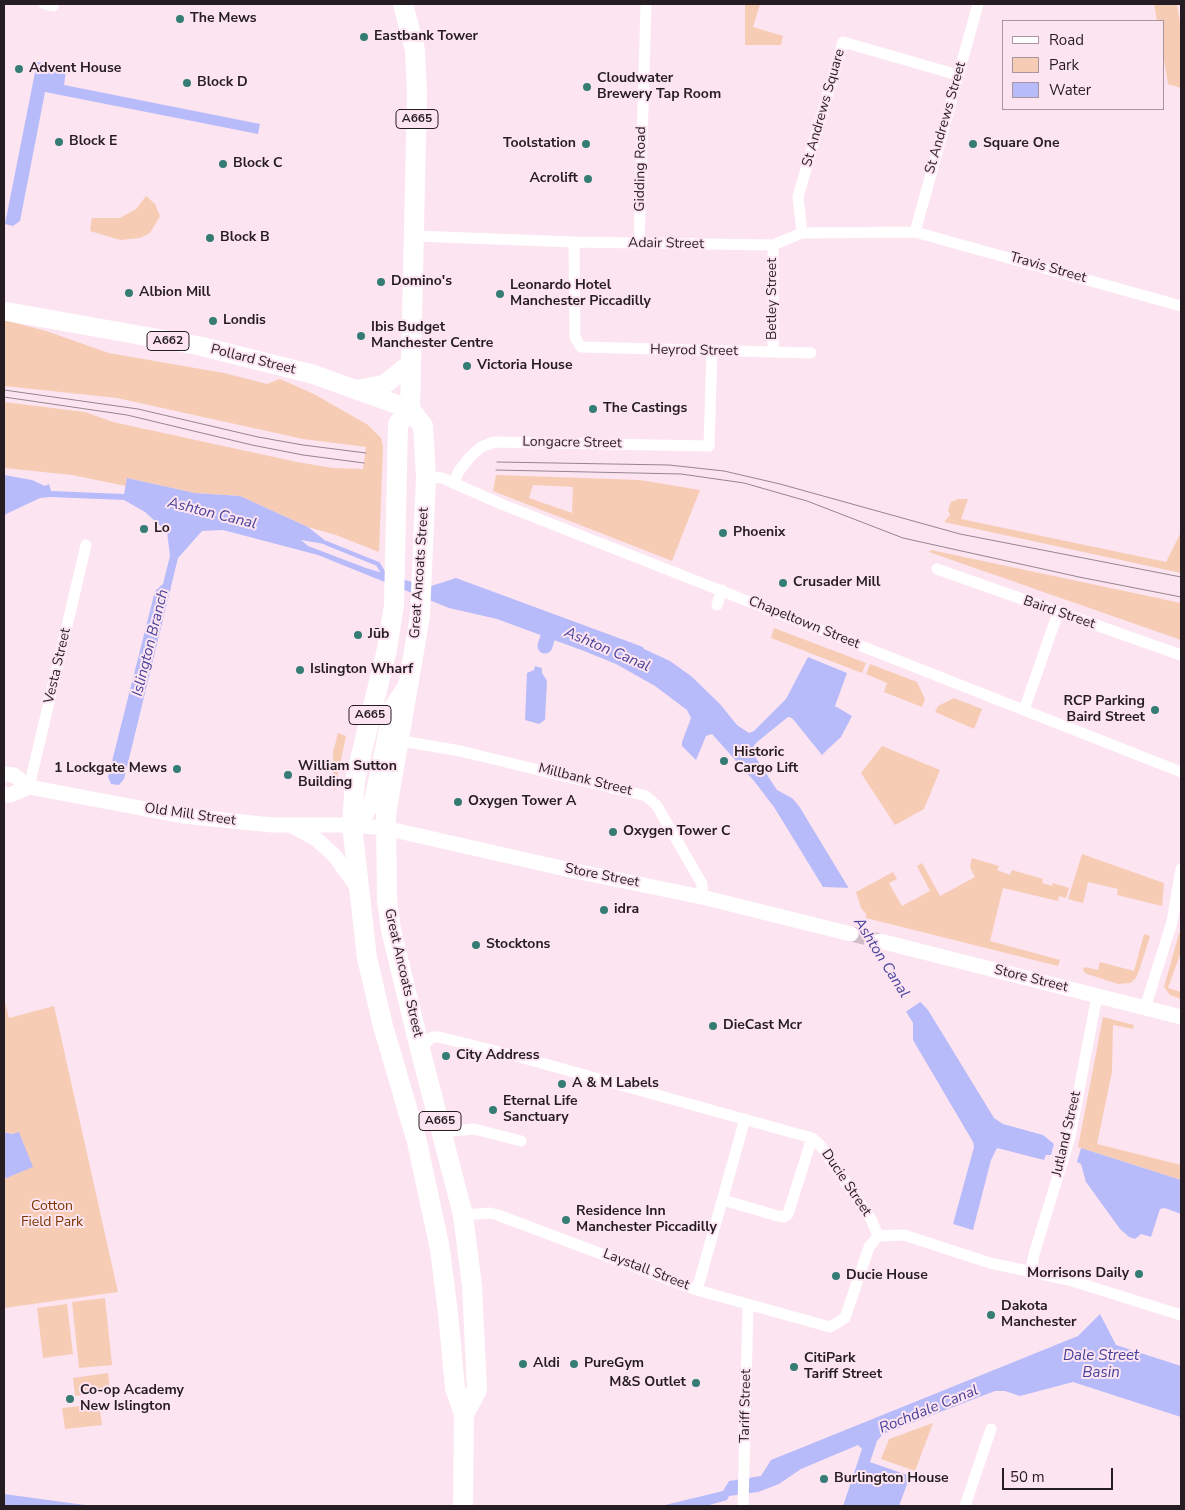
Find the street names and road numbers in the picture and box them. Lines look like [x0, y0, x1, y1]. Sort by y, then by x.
street label: St Andrews Square [799, 47, 849, 169]
street label: St Andrews Street [922, 60, 970, 176]
road number: A665 [396, 110, 438, 128]
street label: Gidding Road [632, 126, 650, 212]
street label: Adair Street [628, 235, 704, 253]
street label: Travis Street [1008, 249, 1088, 287]
street label: Betley Street [765, 258, 781, 340]
road number: A662 [147, 332, 189, 351]
street label: Pollard Street [209, 341, 297, 379]
street label: Heyrod Street [650, 342, 738, 360]
street label: Longacre Street [522, 434, 622, 452]
street label: Great Ancoats Street [407, 507, 433, 639]
street label: Chapeltown Street [746, 593, 862, 653]
street label: Baird Street [1021, 593, 1097, 633]
street label: Vesta Street [41, 627, 75, 705]
road number: A665 [349, 706, 391, 724]
street label: Millbank Street [536, 760, 634, 800]
street label: Old Mill Street [143, 800, 237, 830]
street label: Store Street [563, 861, 641, 891]
street label: Great Ancoats Street [380, 907, 426, 1039]
street label: Store Street [992, 962, 1070, 996]
street label: Jutland Street [1049, 1090, 1085, 1178]
road number: A665 [419, 1112, 461, 1130]
street label: Ducie Street [817, 1146, 875, 1220]
street label: Laystall Street [600, 1246, 692, 1294]
street label: Tariff Street [737, 1369, 755, 1443]

